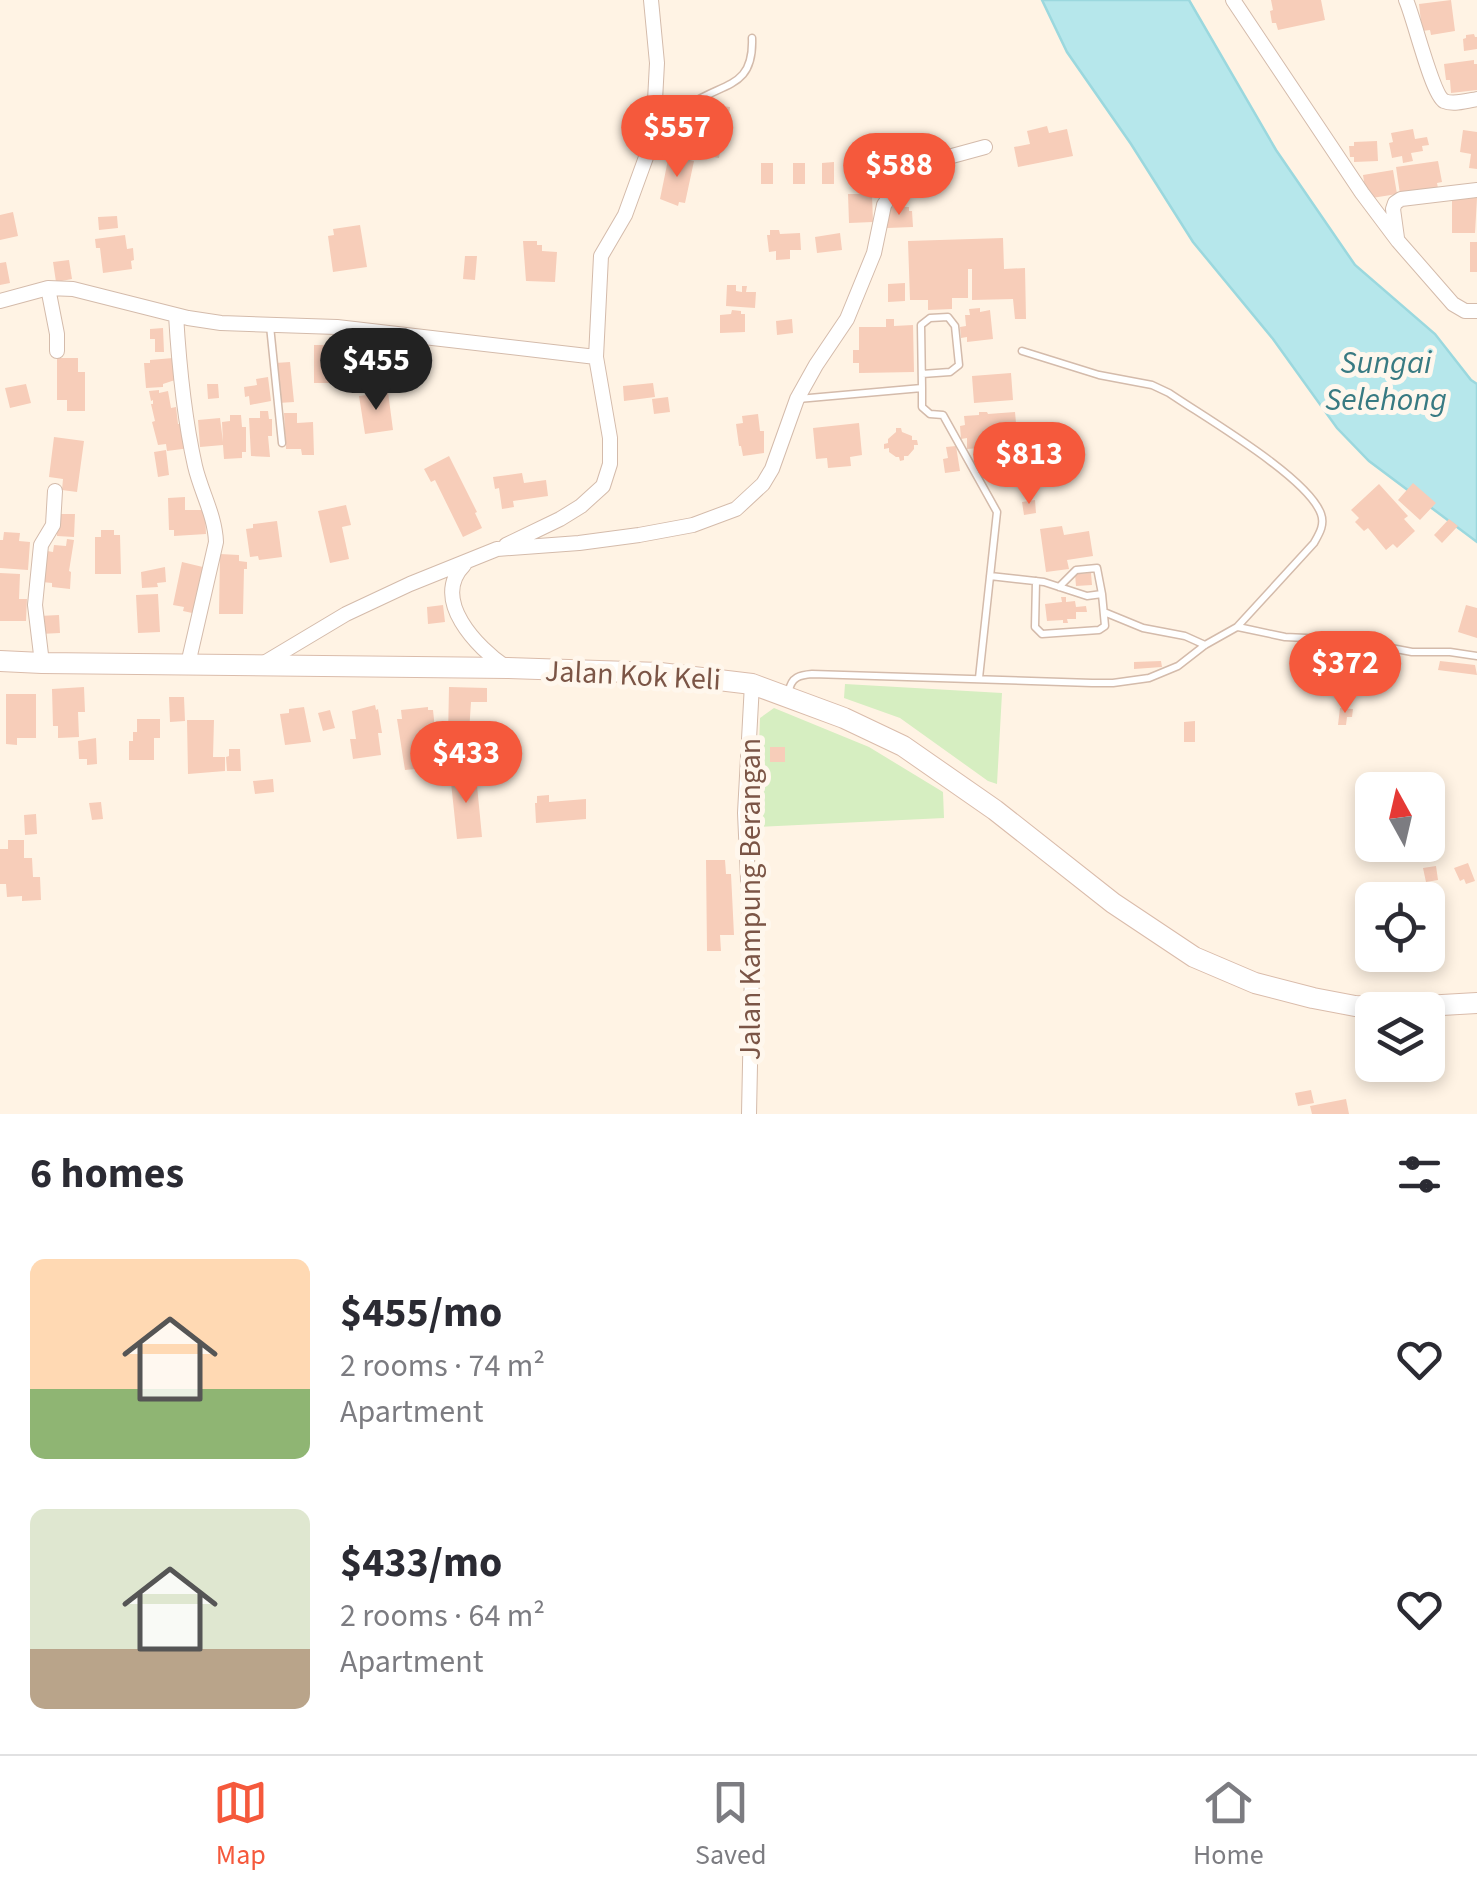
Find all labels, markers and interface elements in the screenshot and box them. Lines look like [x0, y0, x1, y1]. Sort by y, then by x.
pin: $557 [618, 95, 736, 180]
text: $557 [643, 104, 711, 150]
pin: $588 [840, 133, 958, 218]
text: $588 [865, 142, 933, 188]
pin: $455 [317, 328, 435, 413]
text: $455 [342, 337, 410, 383]
water label: Sungai Selehong [1325, 340, 1447, 423]
pin: $813 [970, 422, 1088, 507]
text: $813 [995, 431, 1063, 477]
pin: $372 [1286, 631, 1404, 716]
text: $372 [1311, 640, 1379, 686]
street label: Jalan Kok Keli [544, 649, 722, 702]
pin: $433 [407, 721, 525, 806]
text: $433 [432, 730, 500, 776]
street label: Jalan Kampung Berangan [729, 738, 772, 1060]
north arrow [1355, 772, 1445, 862]
map controls [1355, 772, 1445, 1082]
button: locate [1355, 882, 1445, 972]
button: layers [1355, 992, 1445, 1082]
text: 6 homes [30, 1144, 184, 1204]
icon: filters [1392, 1147, 1447, 1202]
text: $455/mo [340, 1283, 502, 1343]
icon: home [110, 1299, 230, 1419]
icon: heart [1392, 1332, 1447, 1387]
text: 2 rooms · 74 m² [340, 1343, 545, 1389]
text: Apartment [340, 1389, 483, 1435]
text: $433/mo [340, 1533, 502, 1593]
icon: home [110, 1549, 230, 1669]
icon: heart [1392, 1582, 1447, 1637]
text: 2 rooms · 64 m² [340, 1593, 545, 1639]
text: Apartment [340, 1639, 483, 1685]
tab: Map [213, 1775, 268, 1875]
tab: Saved [695, 1775, 766, 1875]
tab: Home [1193, 1775, 1264, 1875]

